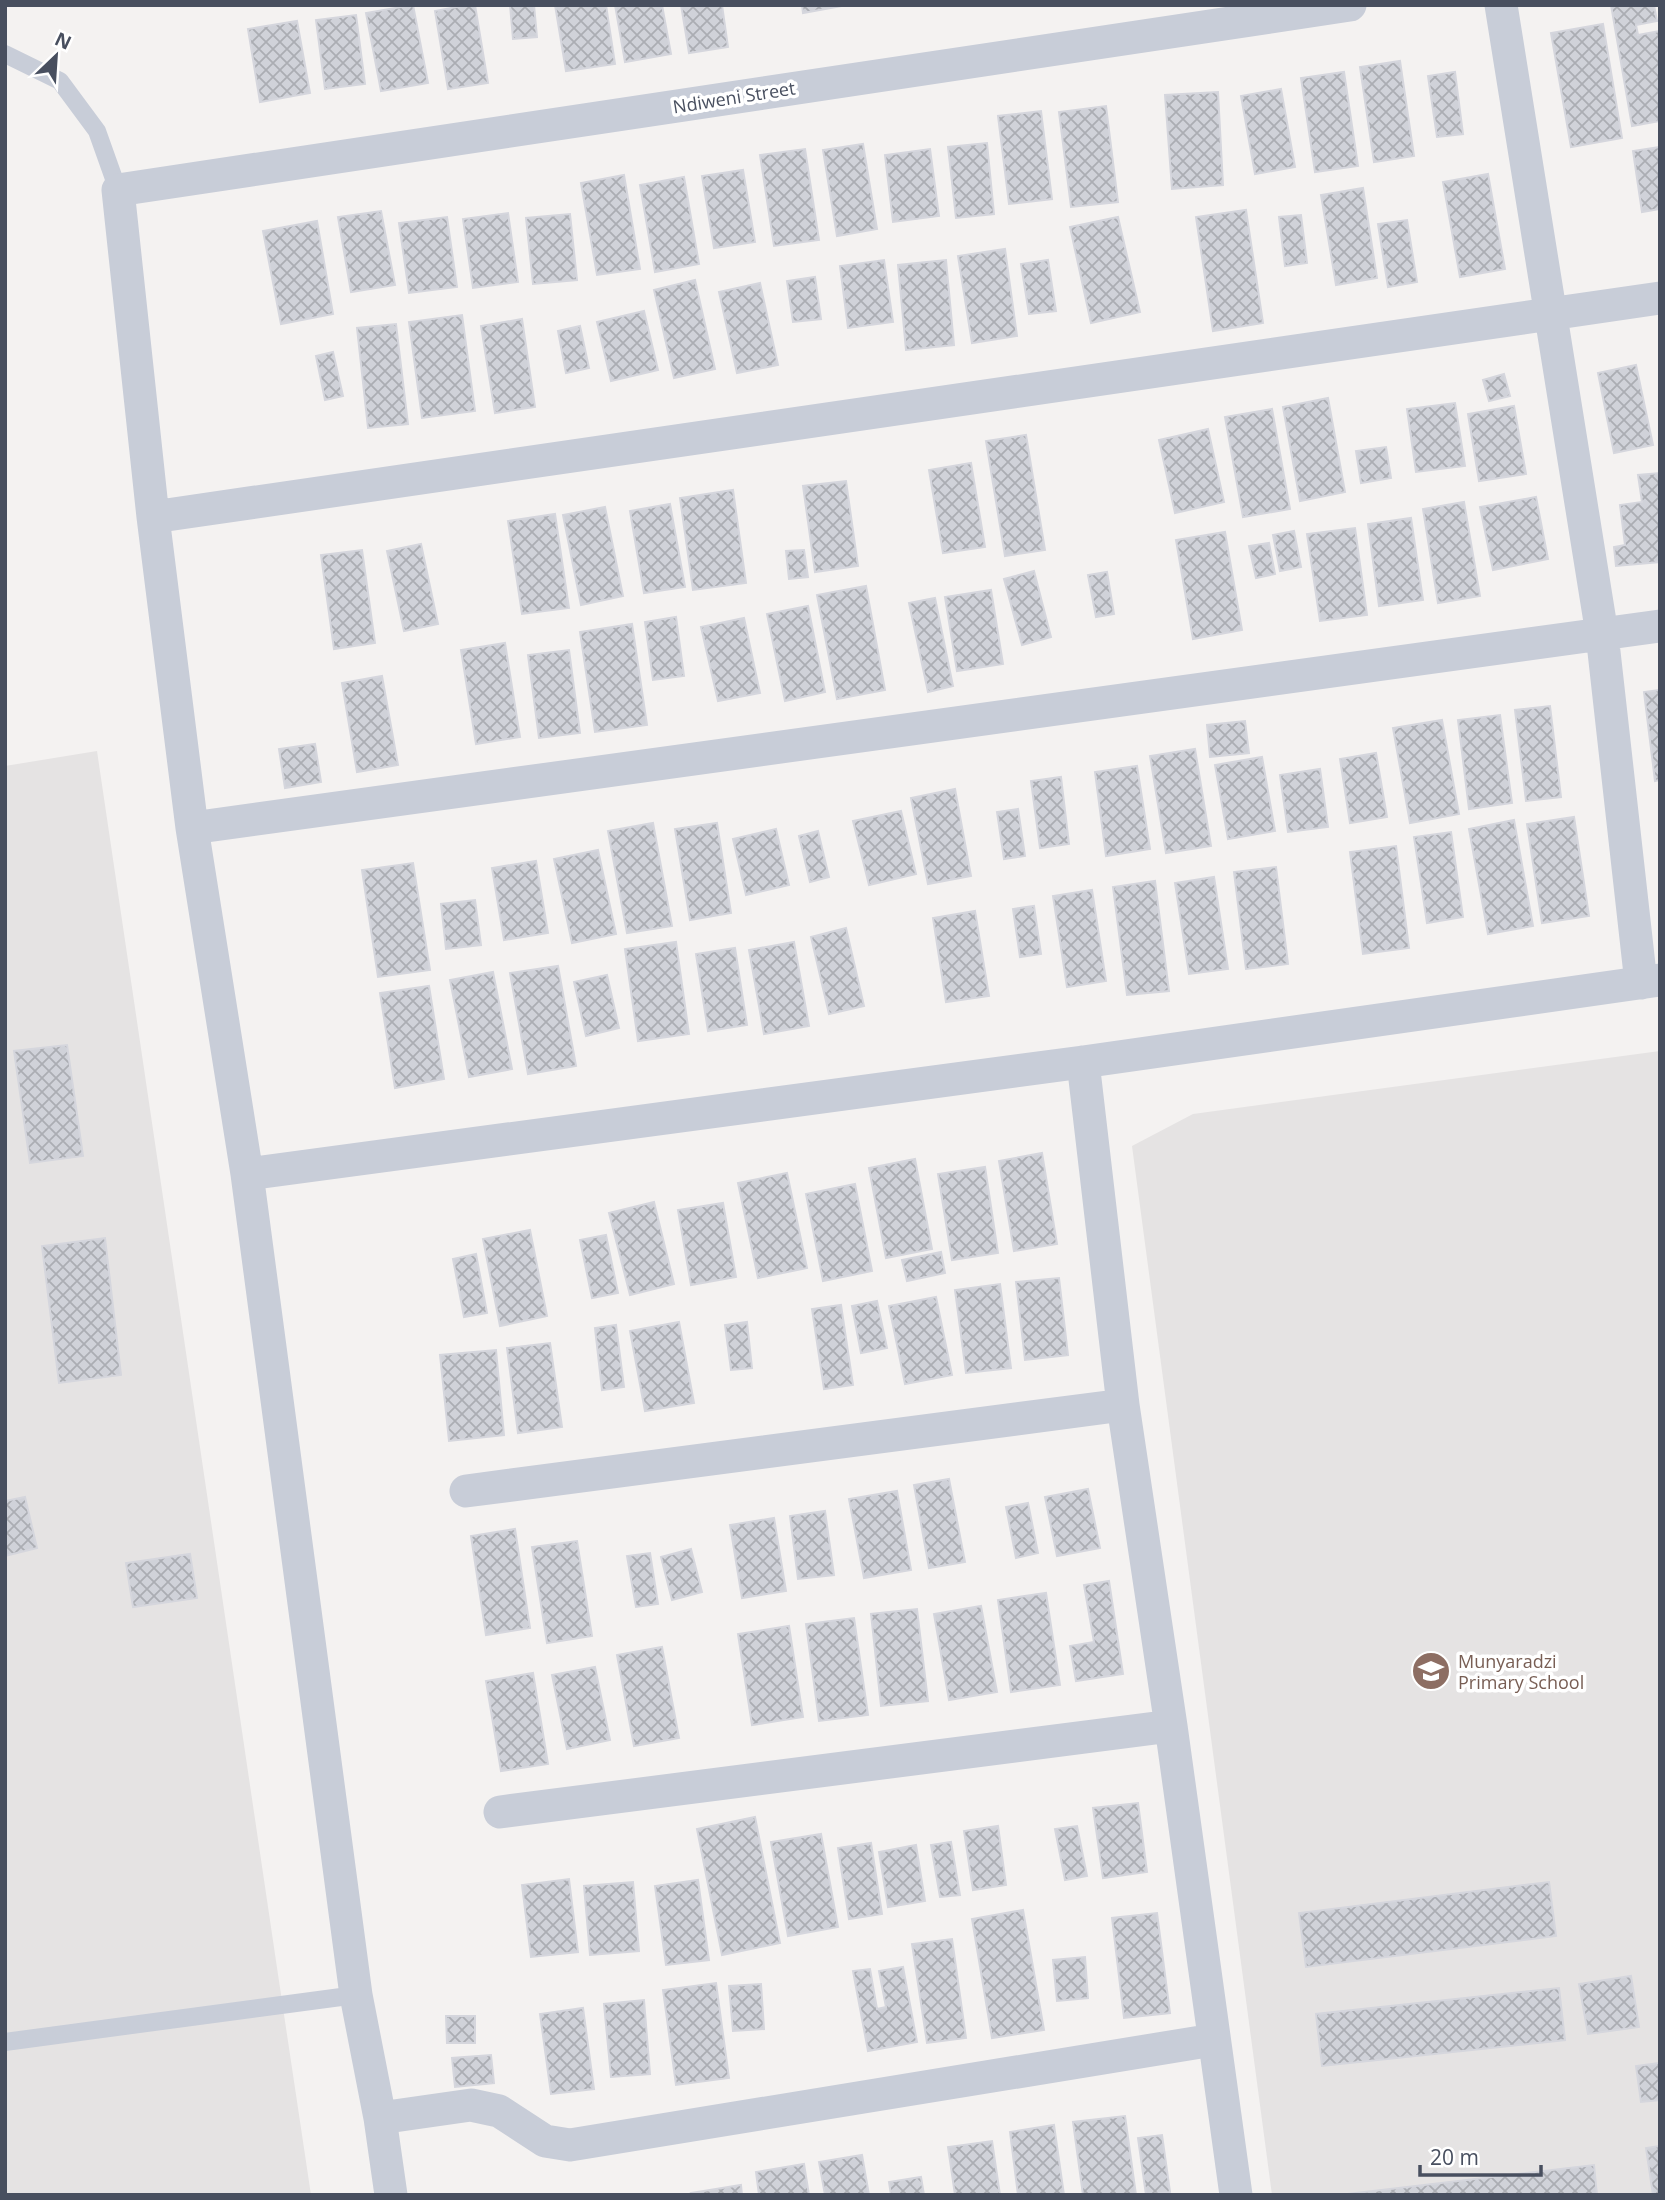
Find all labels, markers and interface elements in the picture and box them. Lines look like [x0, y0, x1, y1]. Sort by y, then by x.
north arrow [21, 21, 91, 91]
text: N [51, 26, 76, 56]
street label: Ndiweni Street [671, 75, 797, 119]
place label: Munyaradzi Primary School [1458, 1649, 1584, 1694]
school or university icon: Munyaradzi Primary School [1410, 1650, 1452, 1692]
scale bar [1420, 2134, 1541, 2178]
text: 20 m [1430, 2143, 1479, 2171]

